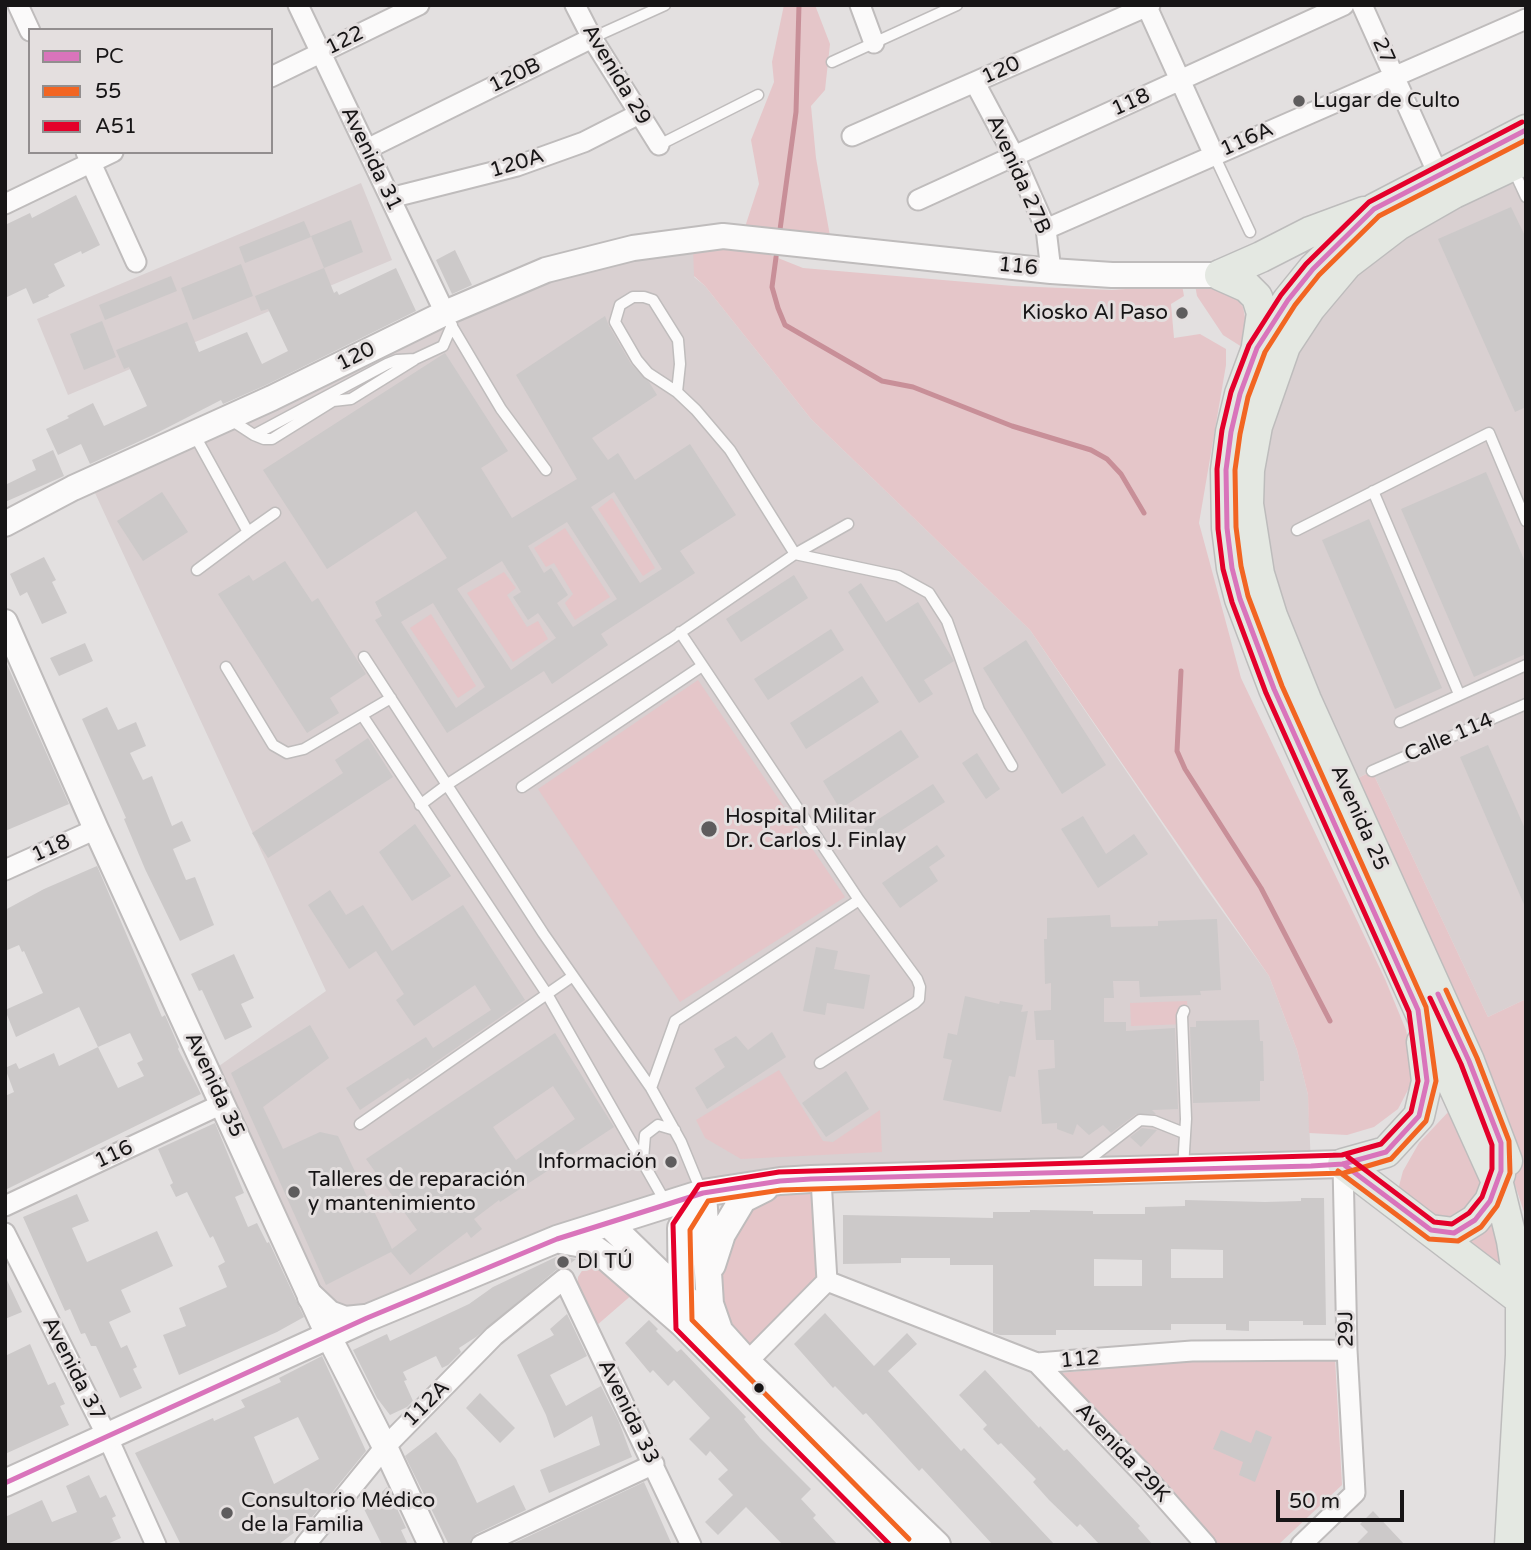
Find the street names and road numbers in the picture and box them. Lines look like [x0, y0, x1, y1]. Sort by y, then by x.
street label: Avenida 29 [576, 20, 656, 130]
street label: 122 [322, 21, 368, 61]
street label: 27 [1366, 34, 1400, 68]
street label: 120 [978, 51, 1024, 91]
street label: 120B [485, 53, 545, 99]
street label: 118 [1108, 83, 1154, 123]
street label: Avenida 31 [335, 103, 407, 215]
street label: Avenida 27B [981, 112, 1055, 238]
street label: 116A [1217, 117, 1277, 163]
street label: 120A [487, 144, 547, 184]
street label: 116 [997, 252, 1039, 282]
street label: 120 [333, 337, 379, 377]
street label: Calle 114 [1401, 708, 1497, 768]
street label: Avenida 25 [1325, 761, 1393, 875]
street label: 118 [28, 829, 74, 869]
street label: Avenida 35 [179, 1029, 249, 1141]
street label: 116 [91, 1135, 137, 1175]
street label: 29J [1334, 1311, 1360, 1347]
street label: Avenida 37 [36, 1313, 110, 1425]
street label: 112 [1059, 1346, 1101, 1374]
street label: Avenida 33 [592, 1356, 664, 1468]
street label: 112A [399, 1376, 455, 1432]
street label: Avenida 29K [1070, 1398, 1174, 1508]

